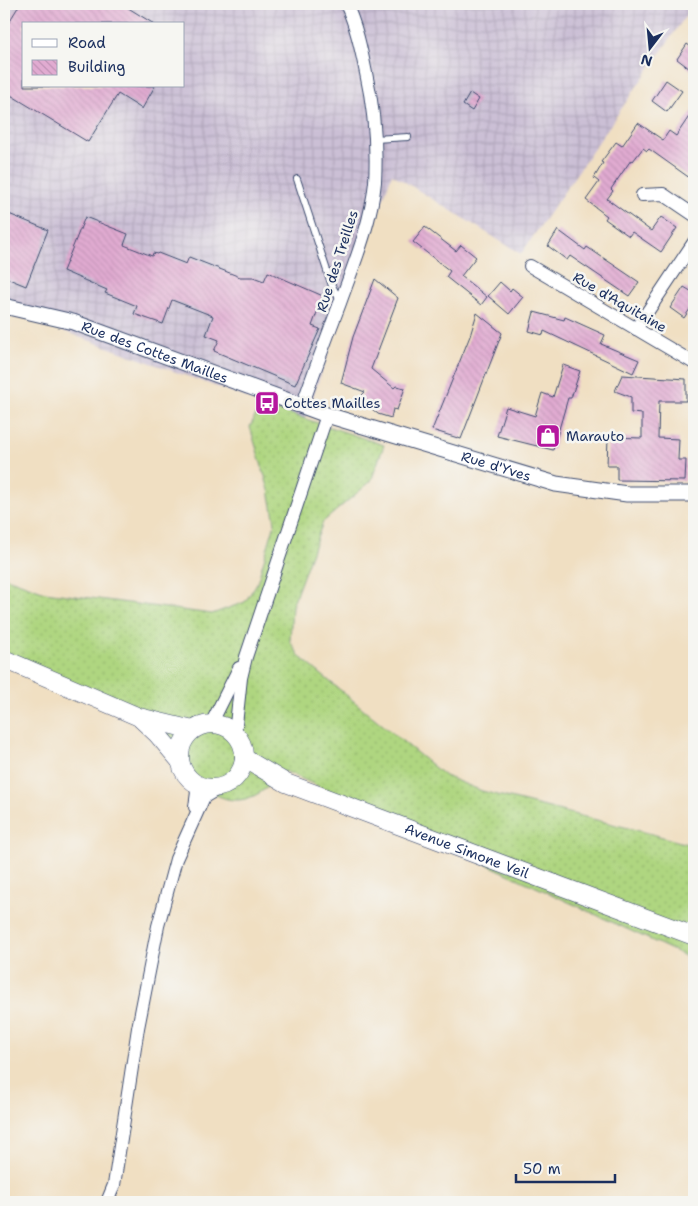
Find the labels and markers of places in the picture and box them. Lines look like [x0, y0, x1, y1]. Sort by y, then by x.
bus stop icon: Cottes Mailles [254, 390, 280, 416]
place label: Cottes Mailles [284, 394, 381, 412]
shop icon: Marauto [535, 423, 561, 449]
place label: Marauto [566, 427, 624, 445]

